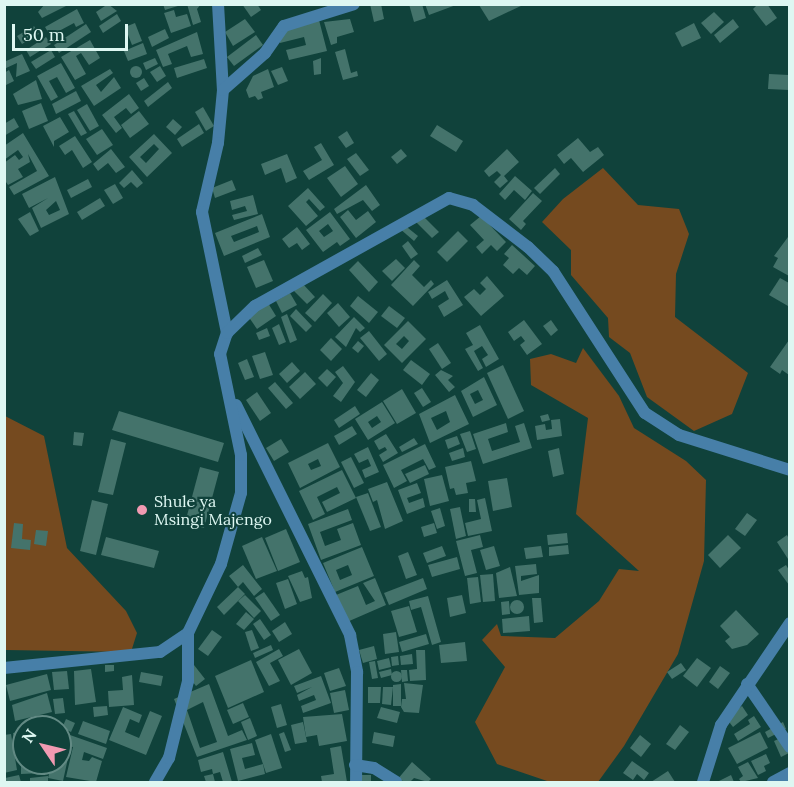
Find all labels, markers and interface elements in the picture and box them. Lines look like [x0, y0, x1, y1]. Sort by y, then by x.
scale bar [15, 12, 130, 50]
text: 50 m [23, 23, 65, 46]
place label: Shule ya Msingi Majengo [154, 491, 272, 529]
marker: Shule ya Msingi Majengo [135, 503, 149, 517]
north arrow [12, 715, 72, 775]
text: N [17, 725, 41, 747]

